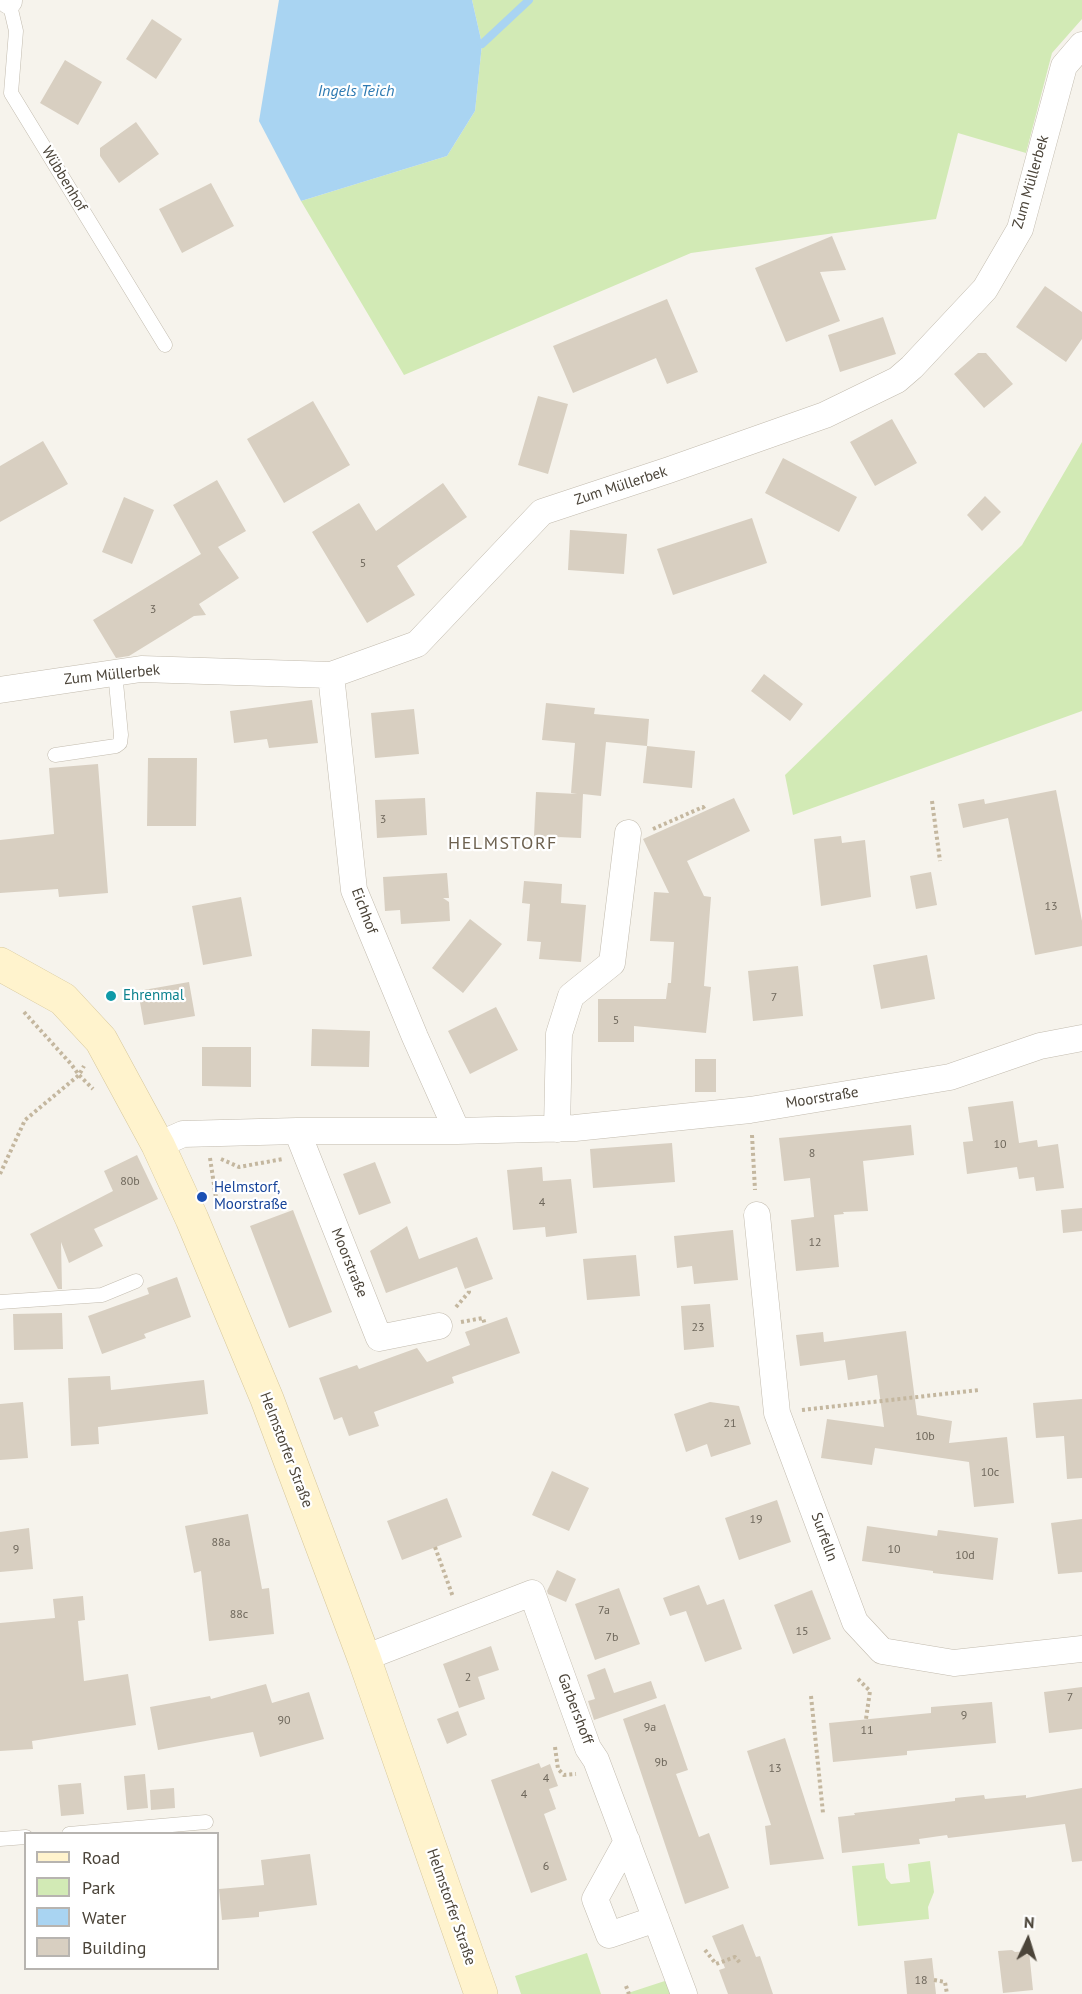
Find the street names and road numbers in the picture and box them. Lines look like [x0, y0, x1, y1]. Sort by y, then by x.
street label: Zum Müllerbek [1009, 133, 1053, 231]
street label: Wübbenhof [38, 143, 90, 215]
street label: Zum Müllerbek [572, 463, 670, 509]
street label: Zum Müllerbek [63, 661, 161, 689]
street label: Eichhof [347, 885, 381, 937]
street label: Moorstraße [784, 1083, 860, 1113]
street label: Moorstraße [327, 1226, 371, 1300]
street label: Helmstorfer Straße [256, 1390, 316, 1510]
street label: Surfelln [807, 1510, 841, 1564]
street label: Garbershoff [553, 1671, 597, 1747]
street label: Helmstorfer Straße [423, 1846, 479, 1968]

